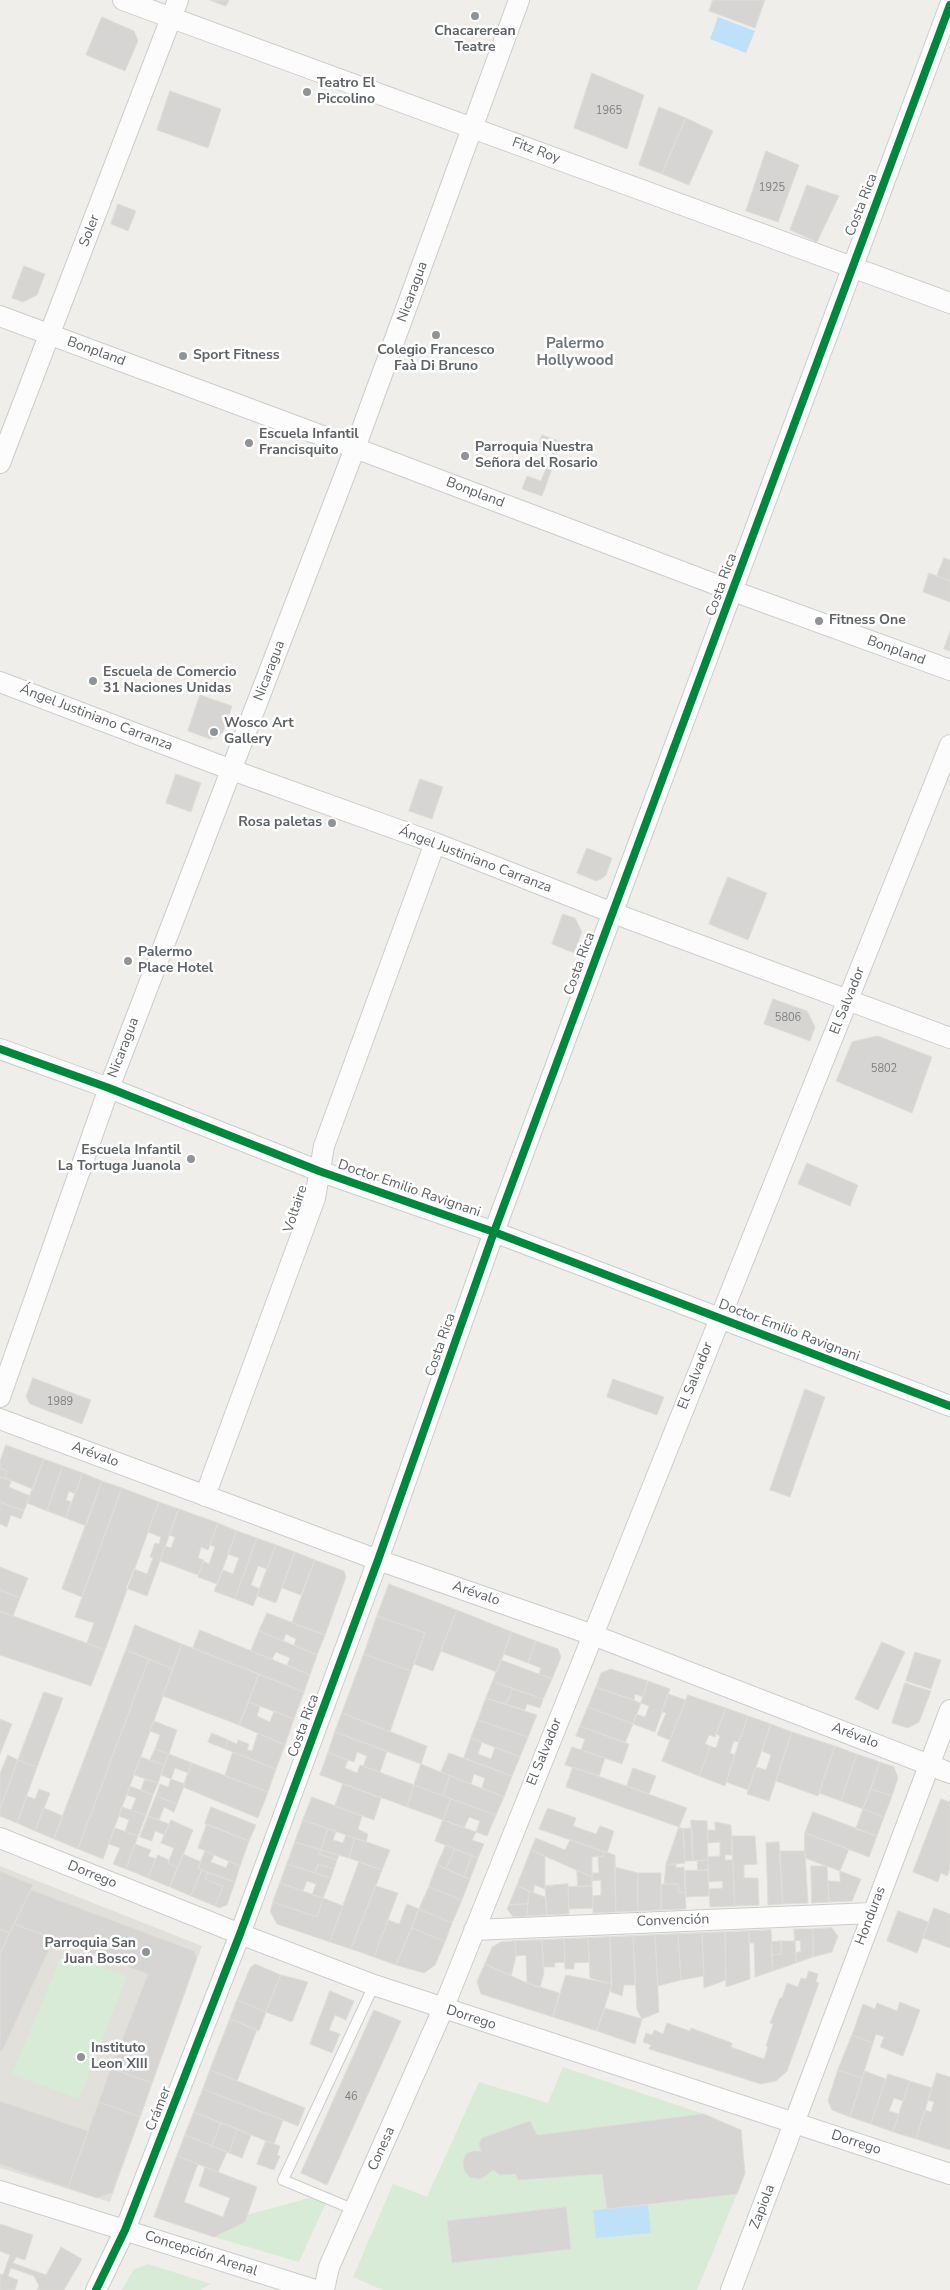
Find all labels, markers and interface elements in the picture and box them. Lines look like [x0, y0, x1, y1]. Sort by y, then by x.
marker: Chacarerean Teatre [469, 10, 481, 22]
place label: Chacarerean Teatre [434, 24, 516, 56]
place label: Teatro El Piccolino [317, 76, 375, 108]
marker: Teatro El Piccolino [301, 86, 313, 98]
house number: 1965 [596, 104, 622, 118]
street label: Fitz Roy [510, 135, 562, 167]
street label: Costa Rica [842, 171, 882, 239]
house number: 1925 [759, 181, 785, 195]
street label: Soler [76, 213, 104, 249]
street label: Nicaragua [394, 259, 432, 325]
marker: Colegio Francesco Faà Di Bruno [430, 329, 442, 341]
street label: Bonpland [64, 334, 128, 370]
district label: Palermo Hollywood [536, 335, 614, 370]
place label: Colegio Francesco Faà Di Bruno [377, 343, 495, 376]
place label: Sport Fitness [193, 348, 280, 364]
marker: Sport Fitness [177, 350, 189, 362]
place label: Escuela Infantil Francisquito [259, 427, 359, 460]
marker: Escuela Infantil Francisquito [243, 437, 255, 449]
place label: Parroquia Nuestra Señora del Rosario [475, 440, 598, 472]
marker: Parroquia Nuestra Señora del Rosario [459, 450, 471, 462]
street label: Bonpland [443, 474, 507, 512]
street label: Costa Rica [703, 551, 741, 619]
place label: Fitness One [829, 613, 906, 629]
marker: Fitness One [813, 615, 825, 627]
street label: Bonpland [864, 633, 928, 669]
street label: Nicaragua [251, 638, 289, 704]
place label: Escuela de Comercio 31 Naciones Unidas [103, 665, 237, 698]
marker: Escuela de Comercio 31 Naciones Unidas [87, 675, 99, 687]
street label: Ángel Justiniano Carranza [17, 681, 175, 755]
place label: Wosco Art Gallery [224, 716, 294, 749]
marker: Wosco Art Gallery [208, 726, 220, 738]
place label: Rosa paletas [238, 815, 322, 831]
marker: Rosa paletas [326, 817, 338, 829]
street label: Ángel Justiniano Carranza [396, 823, 554, 897]
street label: Costa Rica [561, 930, 599, 998]
place label: Palermo Place Hotel [138, 945, 213, 978]
marker: Palermo Place Hotel [122, 955, 134, 967]
street label: El Salvador [827, 965, 869, 1037]
house number: 5806 [775, 1011, 801, 1025]
street label: Nicaragua [105, 1015, 143, 1081]
house number: 5802 [871, 1062, 897, 1076]
place label: Escuela Infantil La Tortuga Juanola [58, 1143, 181, 1176]
marker: Escuela Infantil La Tortuga Juanola [185, 1153, 197, 1165]
street label: Doctor Emilio Ravignani [335, 1157, 483, 1221]
street label: Voltaire [281, 1183, 311, 1235]
street label: Doctor Emilio Ravignani [716, 1296, 862, 1366]
street label: Costa Rica [422, 1311, 460, 1379]
street label: El Salvador [675, 1340, 717, 1412]
house number: 1989 [47, 1395, 73, 1409]
street label: Arévalo [69, 1439, 121, 1471]
street label: Arévalo [450, 1578, 502, 1610]
street label: Costa Rica [285, 1692, 323, 1760]
street label: El Salvador [524, 1716, 566, 1788]
street label: Arévalo [829, 1719, 881, 1753]
street label: Dorrego [65, 1858, 119, 1892]
street label: Honduras [852, 1884, 890, 1948]
street label: Convención [636, 1911, 710, 1931]
place label: Parroquia San Juan Bosco [44, 1936, 136, 1968]
marker: Parroquia San Juan Bosco [140, 1946, 152, 1958]
street label: Dorrego [444, 2002, 498, 2034]
place label: Instituto Leon XIII [91, 2041, 148, 2074]
marker: Instituto Leon XIII [75, 2051, 87, 2063]
street label: Crámer [143, 2084, 175, 2134]
house number: 46 [344, 2090, 358, 2104]
street label: Conesa [365, 2124, 399, 2174]
street label: Dorrego [829, 2127, 883, 2159]
street label: Zapiola [747, 2182, 779, 2232]
street label: Concepción Arenal [142, 2228, 260, 2280]

